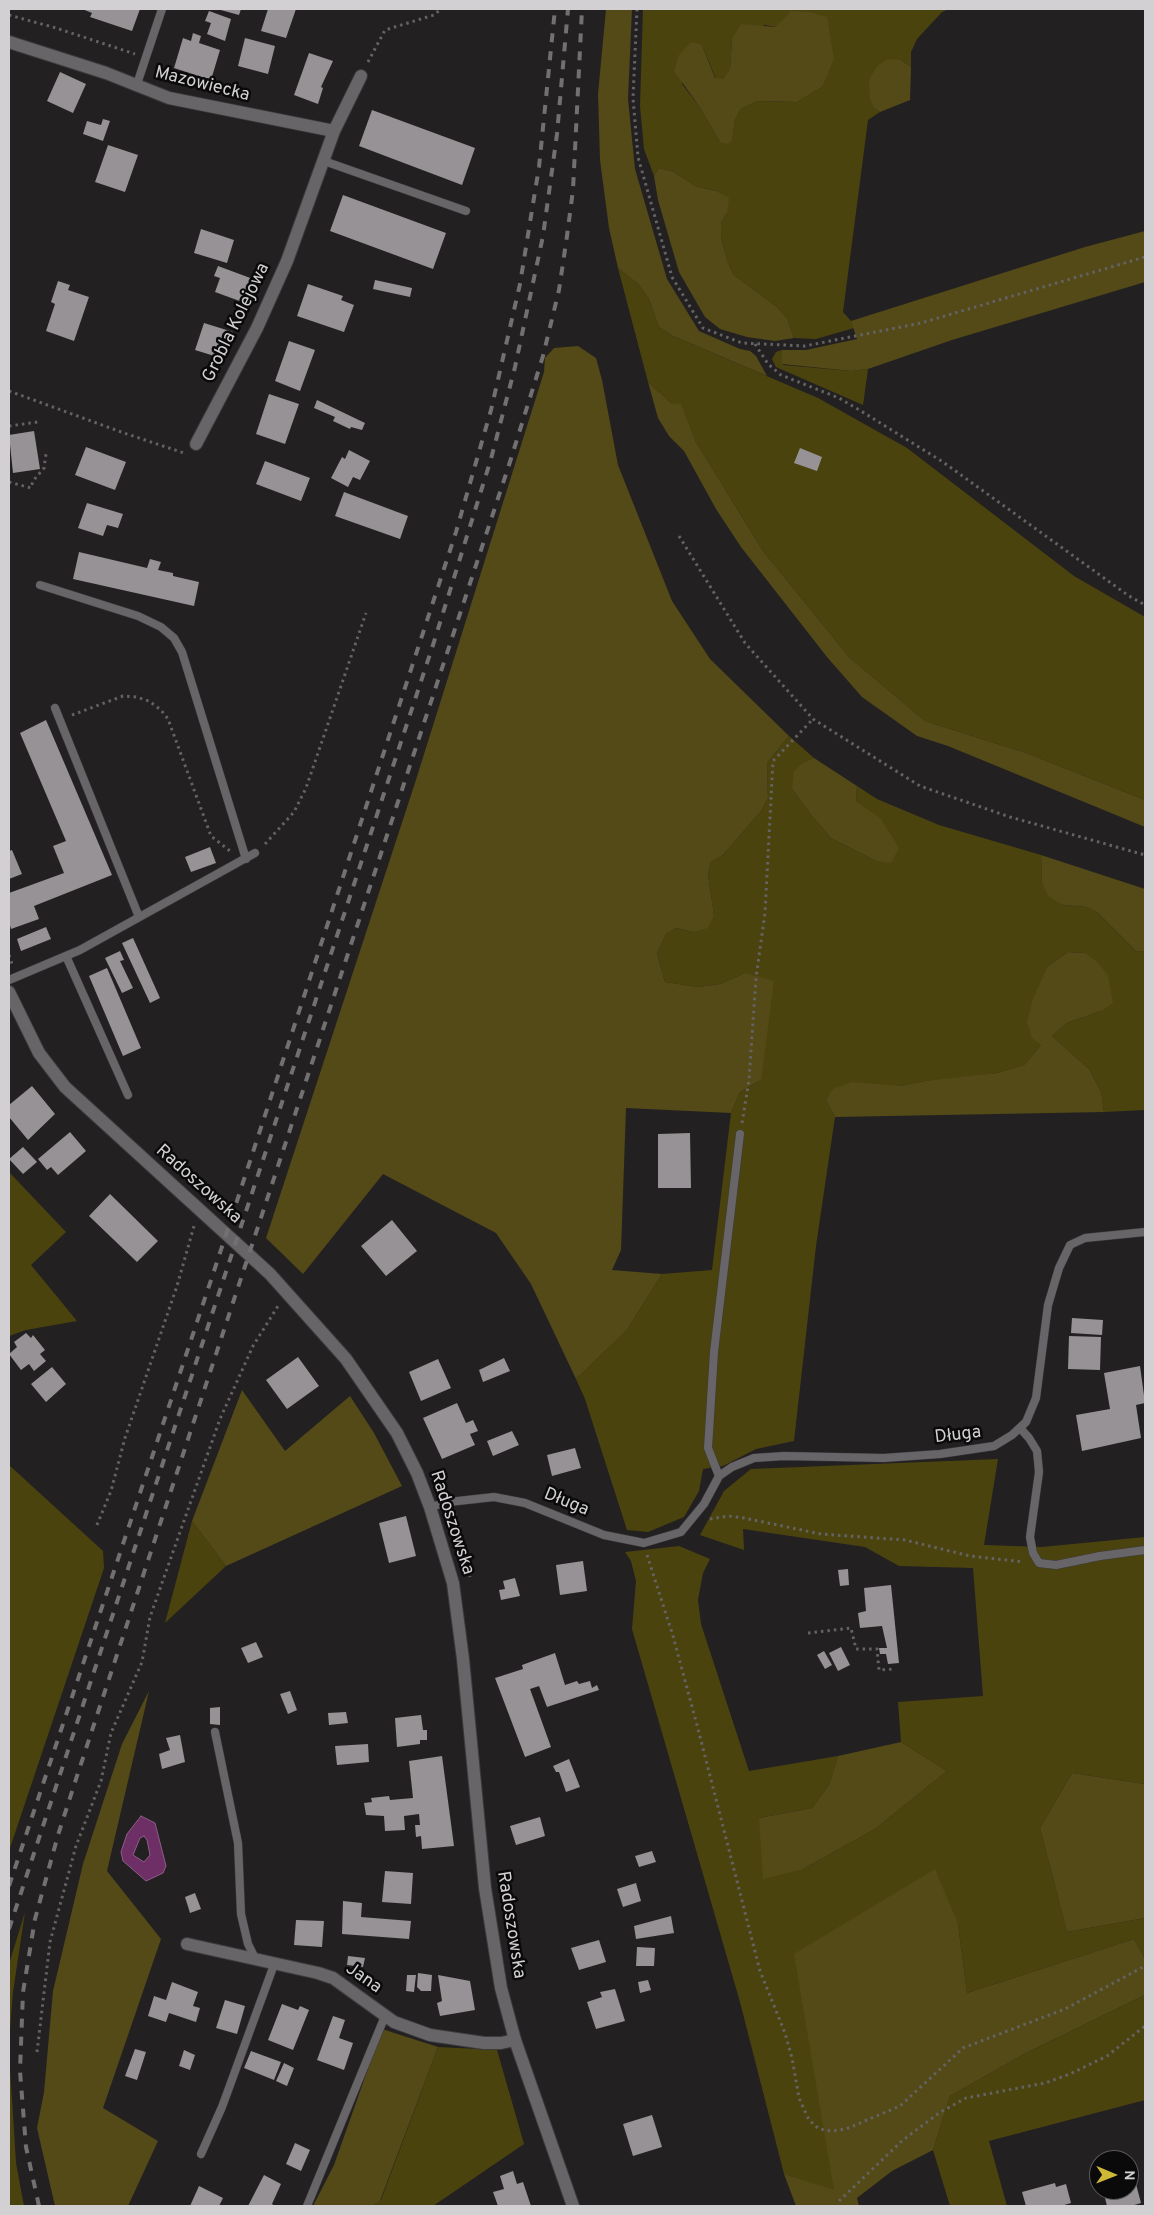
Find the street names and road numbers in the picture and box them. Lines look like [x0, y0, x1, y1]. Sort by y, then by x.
street label: Mazowiecka [152, 63, 252, 107]
street label: Grobla Kolejowa [199, 260, 275, 386]
street label: Radoszowska [151, 1141, 245, 1229]
street label: Długa [933, 1422, 983, 1450]
street label: Radoszowska [424, 1468, 478, 1578]
street label: Długa [540, 1484, 592, 1522]
street label: Radoszowska [491, 1870, 529, 1980]
street label: Jana [341, 1959, 385, 1999]

